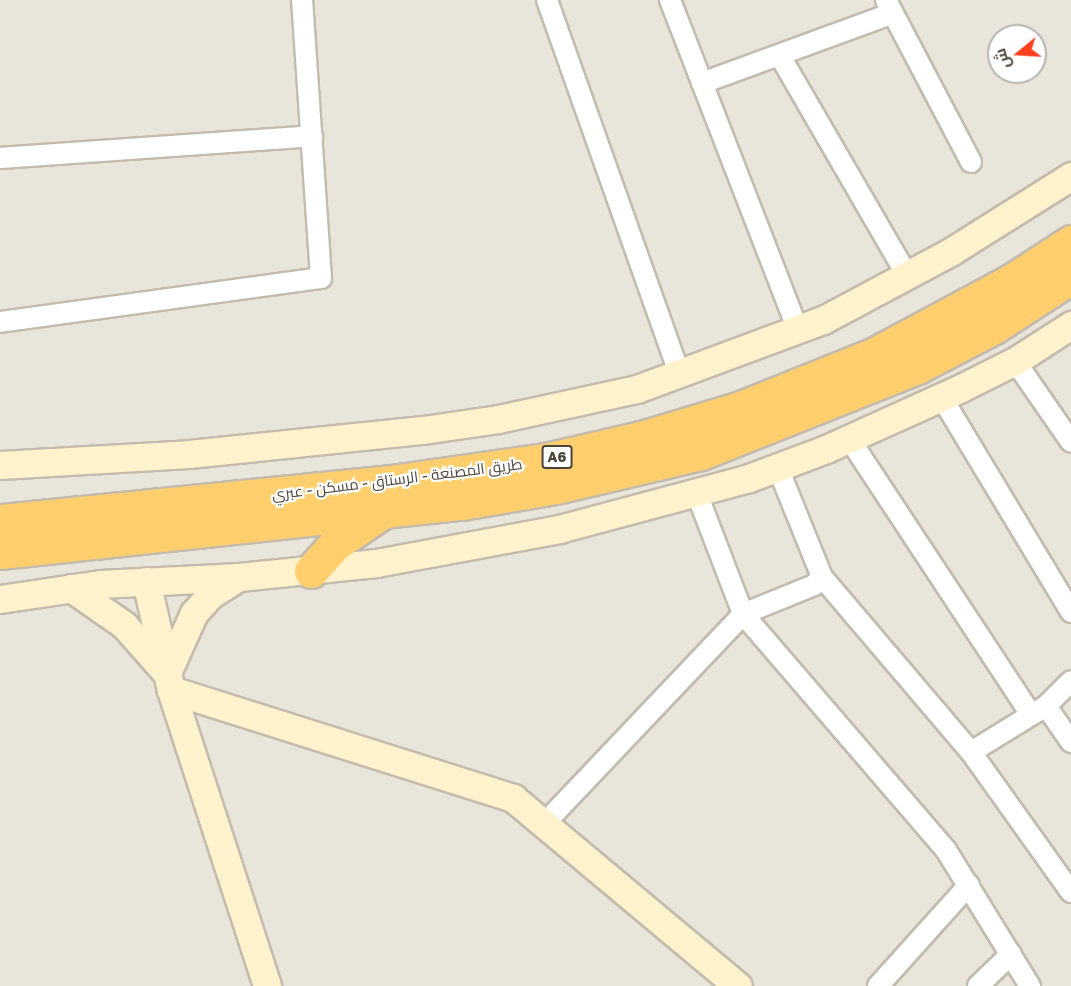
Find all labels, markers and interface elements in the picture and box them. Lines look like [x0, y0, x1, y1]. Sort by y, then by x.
north arrow [987, 24, 1047, 84]
text: ش [989, 46, 1014, 72]
road number: A6 [540, 446, 574, 468]
street label: طريق المصنعة - الرستاق - مسكن - عبري [271, 455, 523, 503]

